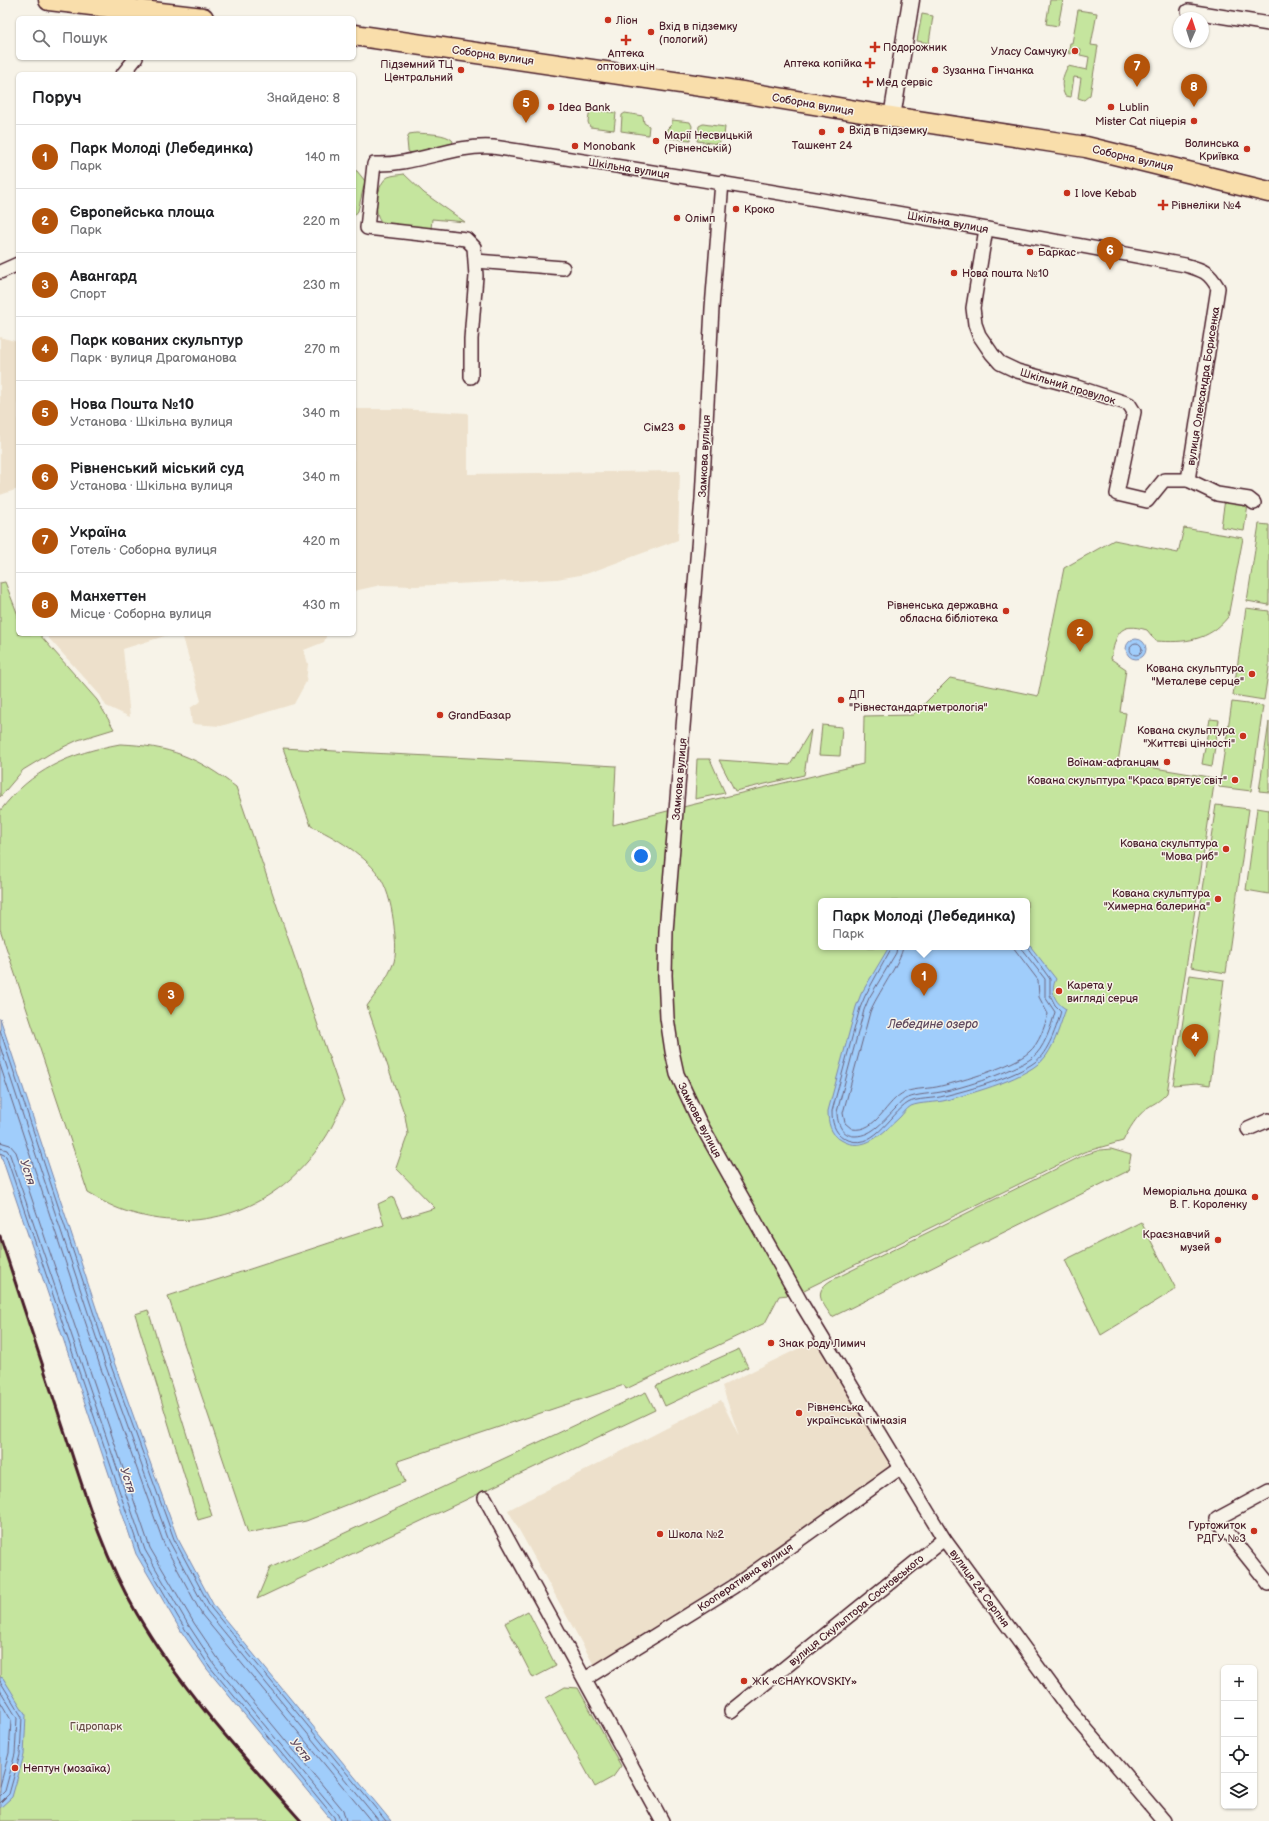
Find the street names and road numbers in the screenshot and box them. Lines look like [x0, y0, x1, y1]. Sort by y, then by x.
street label: Соборна вулиця [451, 43, 535, 68]
street label: Соборна вулиця [771, 91, 855, 118]
street label: Соборна вулиця [1091, 143, 1175, 174]
street label: Шкільна вулиця [587, 156, 671, 181]
street label: Шкільна вулиця [906, 209, 990, 236]
street label: вулиця Олександра Борисенка [1184, 305, 1223, 467]
street label: Шкільний провулок [1018, 366, 1117, 407]
street label: Замкова вулиця [696, 414, 713, 498]
street label: Замкова вулиця [669, 737, 690, 821]
street label: Замкова вулиця [675, 1080, 724, 1160]
street label: Кооперативна вулиця [695, 1541, 795, 1614]
street label: вулиця 24 Серпня [947, 1547, 1012, 1630]
street label: вулиця Скульптора Сосновського [786, 1552, 927, 1669]

